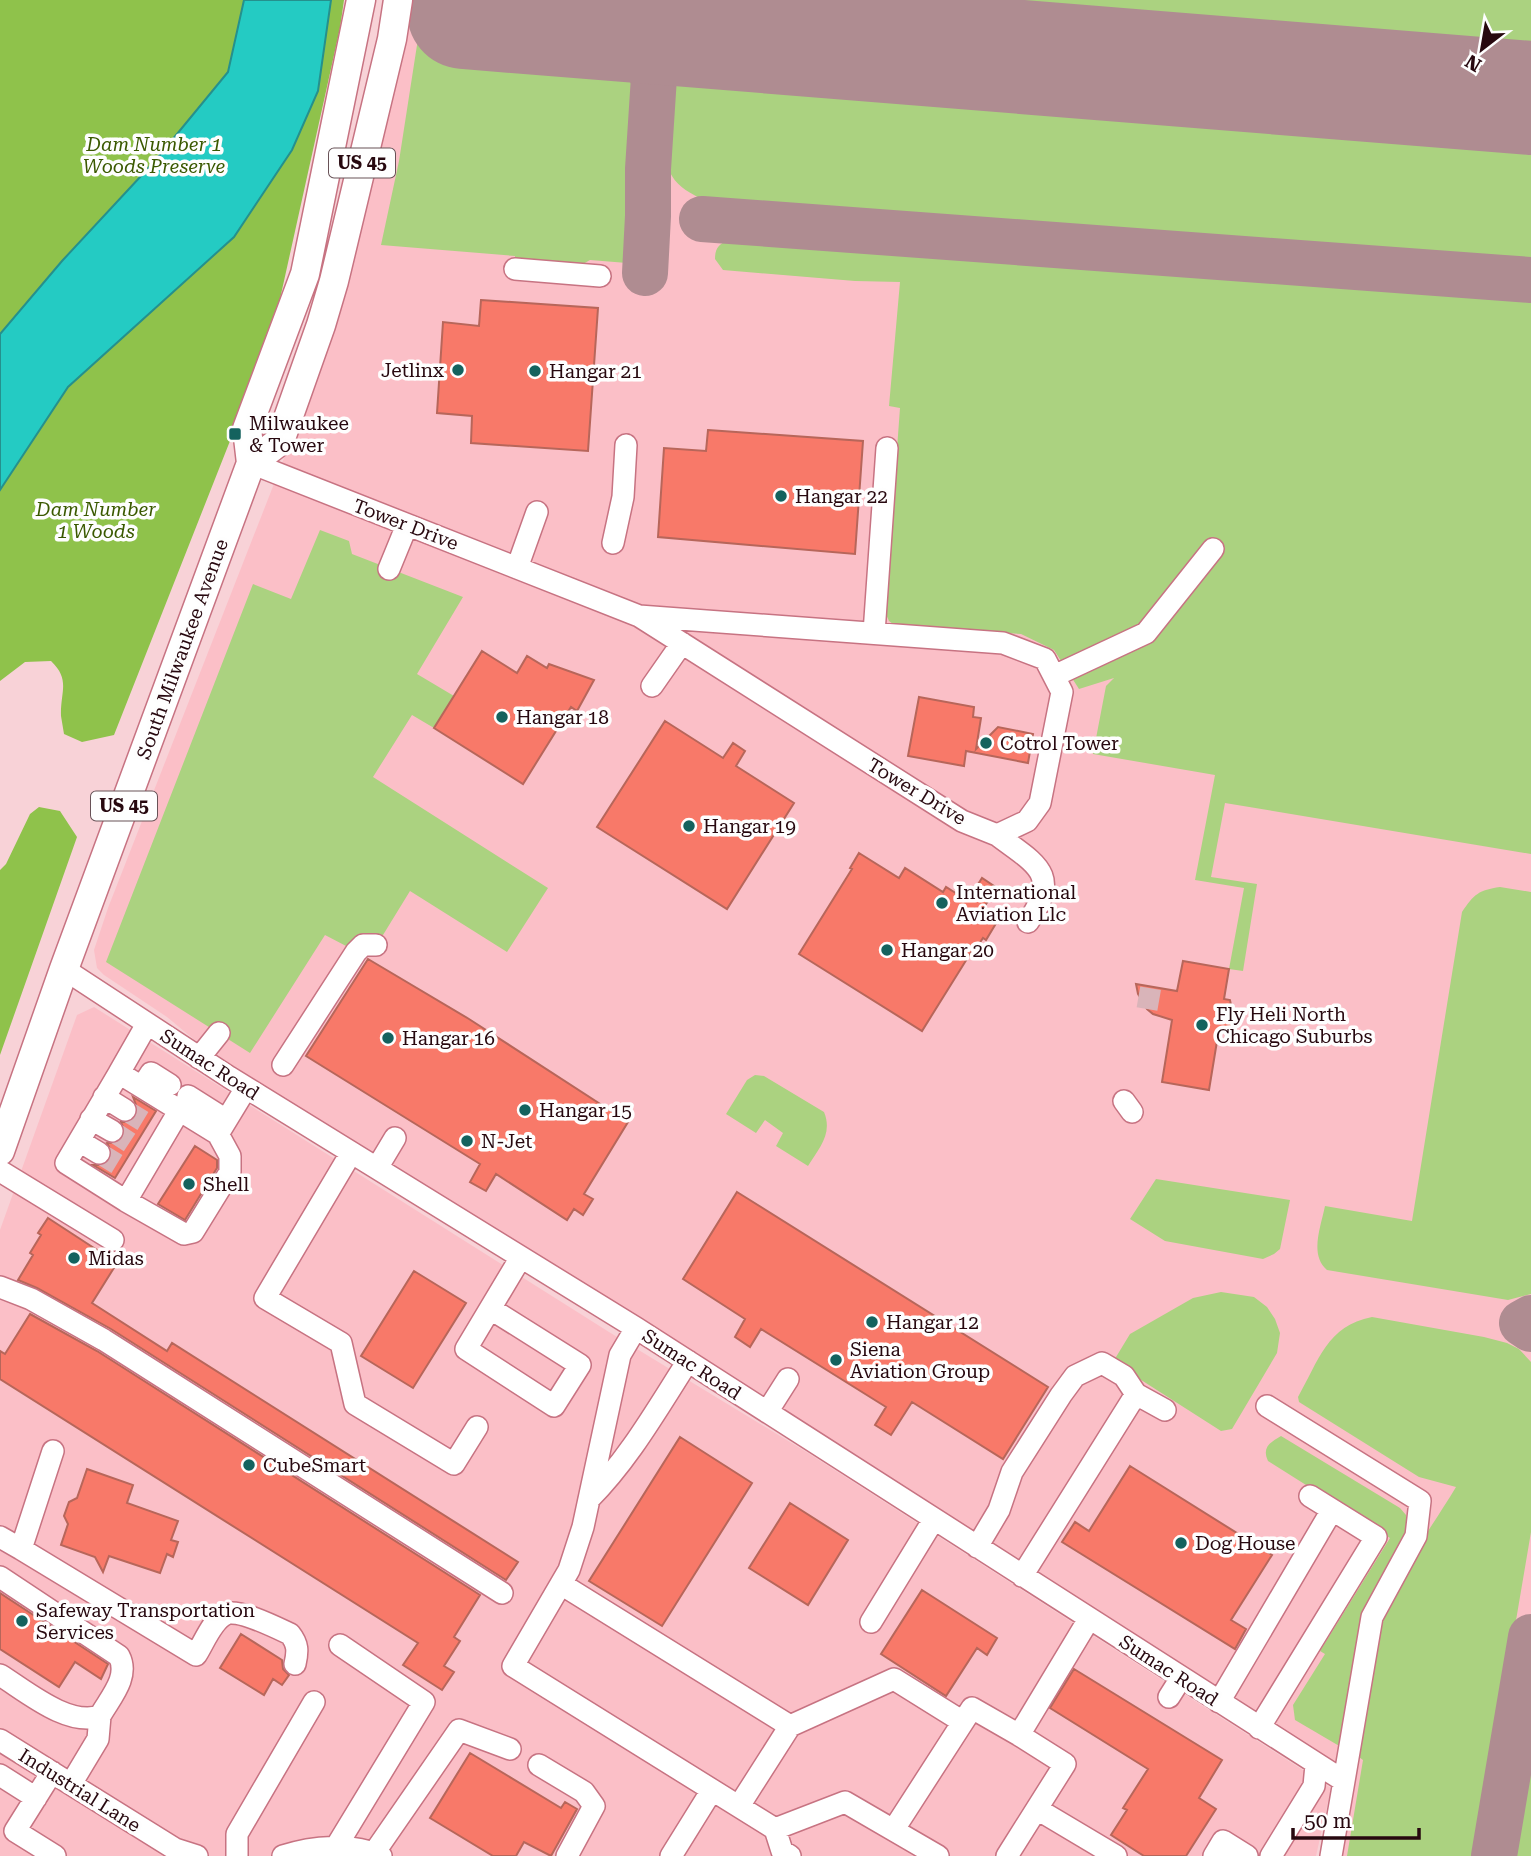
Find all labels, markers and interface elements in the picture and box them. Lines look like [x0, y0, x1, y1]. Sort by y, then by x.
north arrow [1447, 14, 1517, 84]
text: N [1461, 49, 1486, 77]
park label: Dam Number 1 Woods Preserve [83, 133, 226, 178]
road number: US 45 [329, 148, 395, 178]
place label: Jetlinx [381, 359, 444, 382]
place label: Hangar 21 [549, 360, 642, 383]
marker: Jetlinx [450, 362, 466, 378]
marker: Hangar 21 [527, 363, 543, 379]
place label: Milwaukee & Tower [249, 412, 349, 457]
marker: Milwaukee & Tower [227, 426, 243, 442]
place label: Hangar 22 [795, 485, 888, 508]
marker: Hangar 22 [773, 488, 789, 504]
street label: Tower Drive [350, 494, 462, 555]
park label: Dam Number 1 Woods [35, 498, 156, 543]
street label: South Milwaukee Avenue [132, 536, 233, 762]
place label: Hangar 18 [516, 706, 609, 729]
marker: Hangar 18 [494, 709, 510, 725]
place label: Cotrol Tower [1000, 732, 1119, 755]
marker: Cotrol Tower [978, 735, 994, 751]
street label: Tower Drive [863, 753, 970, 830]
road number: US 45 [91, 792, 157, 820]
place label: Hangar 19 [703, 815, 796, 838]
marker: Hangar 19 [681, 818, 697, 834]
place label: International Aviation Llc [956, 881, 1076, 926]
marker: International Aviation Llc [934, 895, 950, 911]
place label: Hangar 20 [901, 939, 994, 962]
marker: Hangar 20 [879, 942, 895, 958]
place label: Fly Heli North Chicago Suburbs [1216, 1003, 1373, 1048]
marker: Fly Heli North Chicago Suburbs [1194, 1017, 1210, 1033]
street label: Sumac Road [156, 1024, 263, 1105]
place label: Hangar 16 [402, 1027, 495, 1050]
marker: Hangar 16 [380, 1030, 396, 1046]
place label: Hangar 15 [539, 1099, 632, 1122]
marker: Hangar 15 [517, 1102, 533, 1118]
place label: N-Jet [481, 1130, 532, 1153]
marker: N-Jet [459, 1133, 475, 1149]
place label: Shell [203, 1173, 249, 1196]
marker: Shell [181, 1176, 197, 1192]
place label: Midas [88, 1247, 144, 1270]
marker: Midas [66, 1250, 82, 1266]
place label: Hangar 12 [886, 1311, 979, 1334]
marker: Hangar 12 [864, 1314, 880, 1330]
street label: Sumac Road [638, 1324, 745, 1405]
place label: Siena Aviation Group [850, 1338, 990, 1383]
marker: Siena Aviation Group [828, 1352, 844, 1368]
place label: CubeSmart [263, 1454, 366, 1477]
marker: CubeSmart [241, 1457, 257, 1473]
place label: Dog House [1195, 1532, 1295, 1555]
marker: Dog House [1173, 1535, 1189, 1551]
place label: Safeway Transportation Services [36, 1599, 255, 1644]
marker: Safeway Transportation Services [14, 1613, 30, 1629]
street label: Sumac Road [1115, 1630, 1222, 1711]
street label: Industrial Lane [15, 1744, 145, 1837]
scale bar [1293, 1797, 1419, 1841]
text: 50 m [1304, 1809, 1352, 1833]

